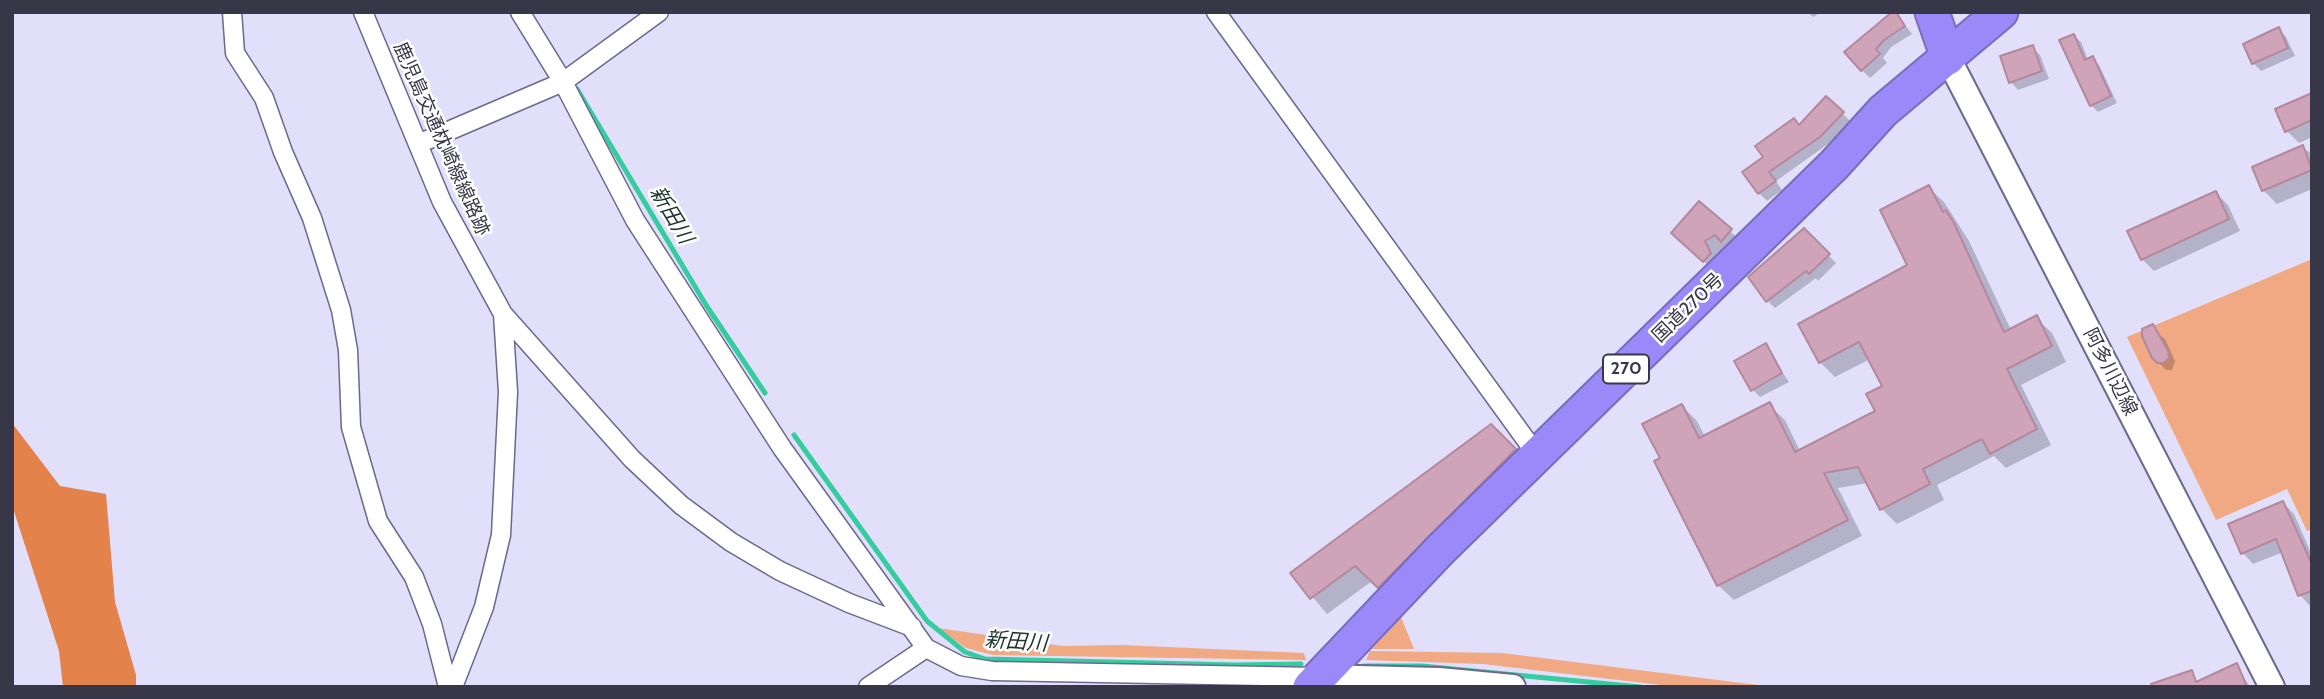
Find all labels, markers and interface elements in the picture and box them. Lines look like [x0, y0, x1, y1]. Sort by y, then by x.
street label: 鹿児島交通枕崎線線路跡 [388, 39, 494, 239]
water label: 新田川 [644, 182, 698, 248]
street label: 国道270号 [1648, 269, 1728, 347]
street label: 阿多川辺線 [2078, 325, 2142, 419]
road number: 270 [1603, 354, 1649, 384]
water label: 新田川 [984, 627, 1048, 657]

